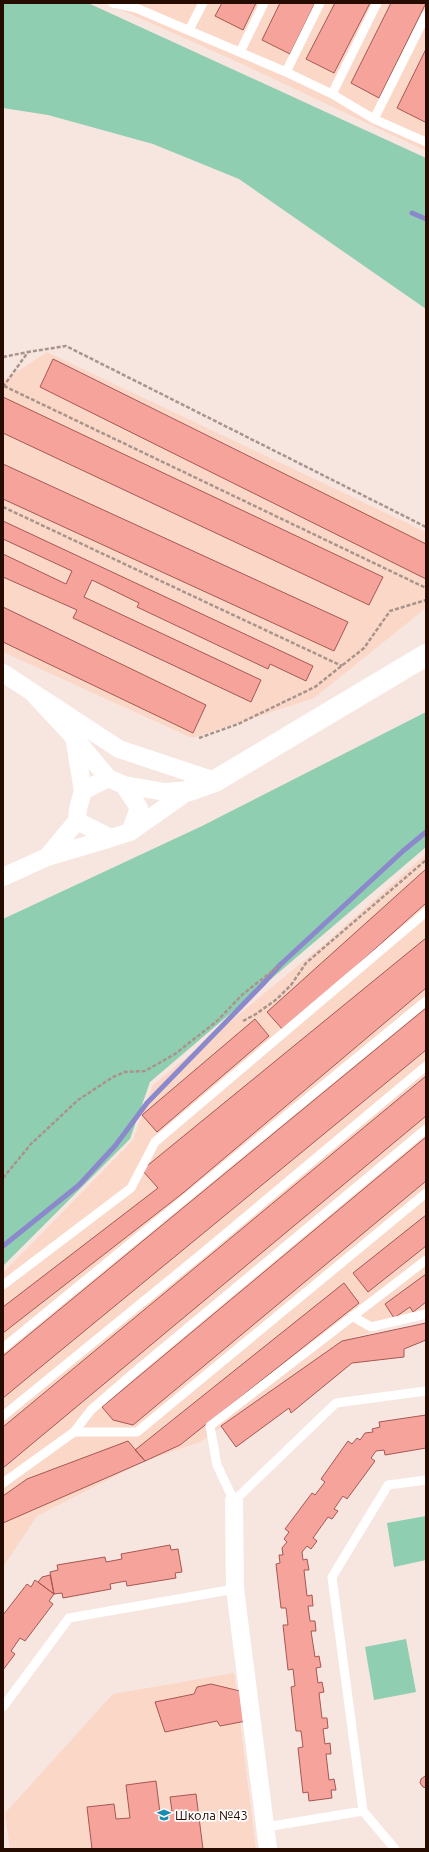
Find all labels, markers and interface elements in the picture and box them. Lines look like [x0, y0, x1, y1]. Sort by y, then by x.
school or university icon: Школа №43 [156, 1807, 172, 1823]
place label: Школа №43 [175, 1808, 248, 1822]

